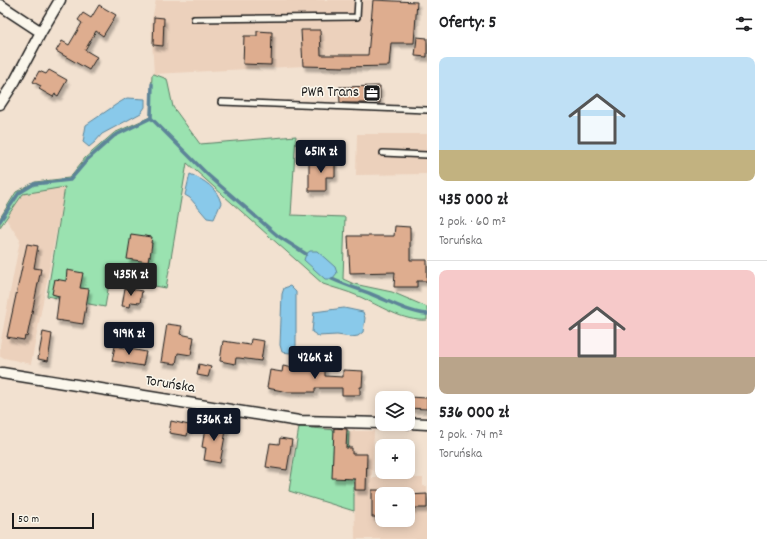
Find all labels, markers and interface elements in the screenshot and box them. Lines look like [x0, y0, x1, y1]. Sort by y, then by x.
text: Oferty: 5 [439, 12, 496, 36]
icon: filters [733, 13, 755, 35]
place label: PWR Trans [301, 82, 359, 104]
office icon: PWR Trans [362, 83, 382, 103]
icon: home [561, 83, 633, 155]
pin: 651K zł [284, 140, 358, 174]
text: 651K zł [305, 143, 337, 162]
text: 435 000 zł [439, 189, 508, 213]
text: 2 pok. · 60 m² [439, 213, 506, 232]
text: Toruńska [439, 232, 482, 251]
pin: 435K zł [94, 263, 168, 297]
text: 435K zł [114, 266, 148, 285]
icon: home [561, 296, 633, 368]
pin: 919K zł [92, 322, 166, 356]
text: 919K zł [113, 325, 145, 344]
pin: 426K zł [278, 346, 352, 380]
text: 426K zł [298, 349, 332, 368]
street label: Toruńska [144, 370, 197, 400]
map controls [375, 391, 415, 527]
button: layers [375, 391, 415, 431]
text: 536 000 zł [439, 402, 509, 426]
pin: 536K zł [177, 408, 251, 442]
text: 536K zł [196, 411, 232, 430]
text: 2 pok. · 74 m² [439, 426, 503, 445]
button: + [375, 439, 415, 479]
text: Toruńska [439, 445, 482, 464]
button: − [375, 487, 415, 527]
scale bar [12, 511, 94, 530]
text: 50 m [18, 512, 39, 528]

